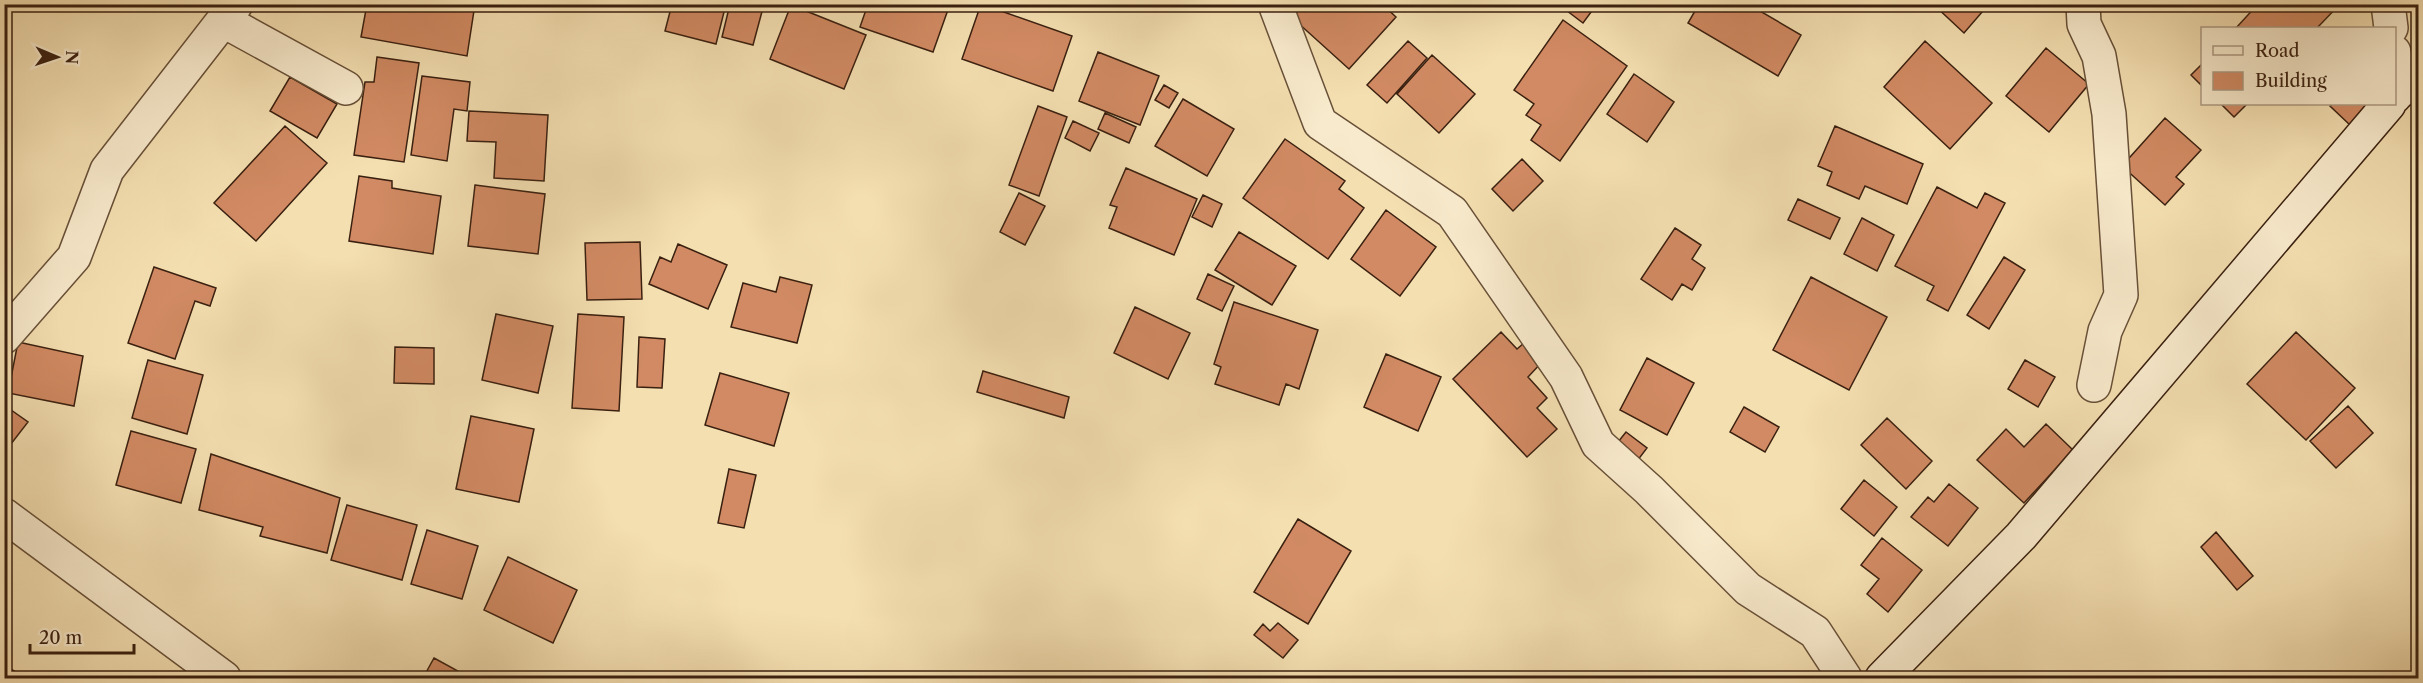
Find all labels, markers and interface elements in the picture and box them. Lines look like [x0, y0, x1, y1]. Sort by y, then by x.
north arrow [27, 27, 87, 87]
legend [2201, 27, 2396, 105]
text: Road [2255, 40, 2300, 62]
text: N [62, 50, 82, 65]
text: Building [2255, 70, 2327, 92]
scale bar [30, 617, 134, 655]
text: 20 m [39, 627, 83, 649]

